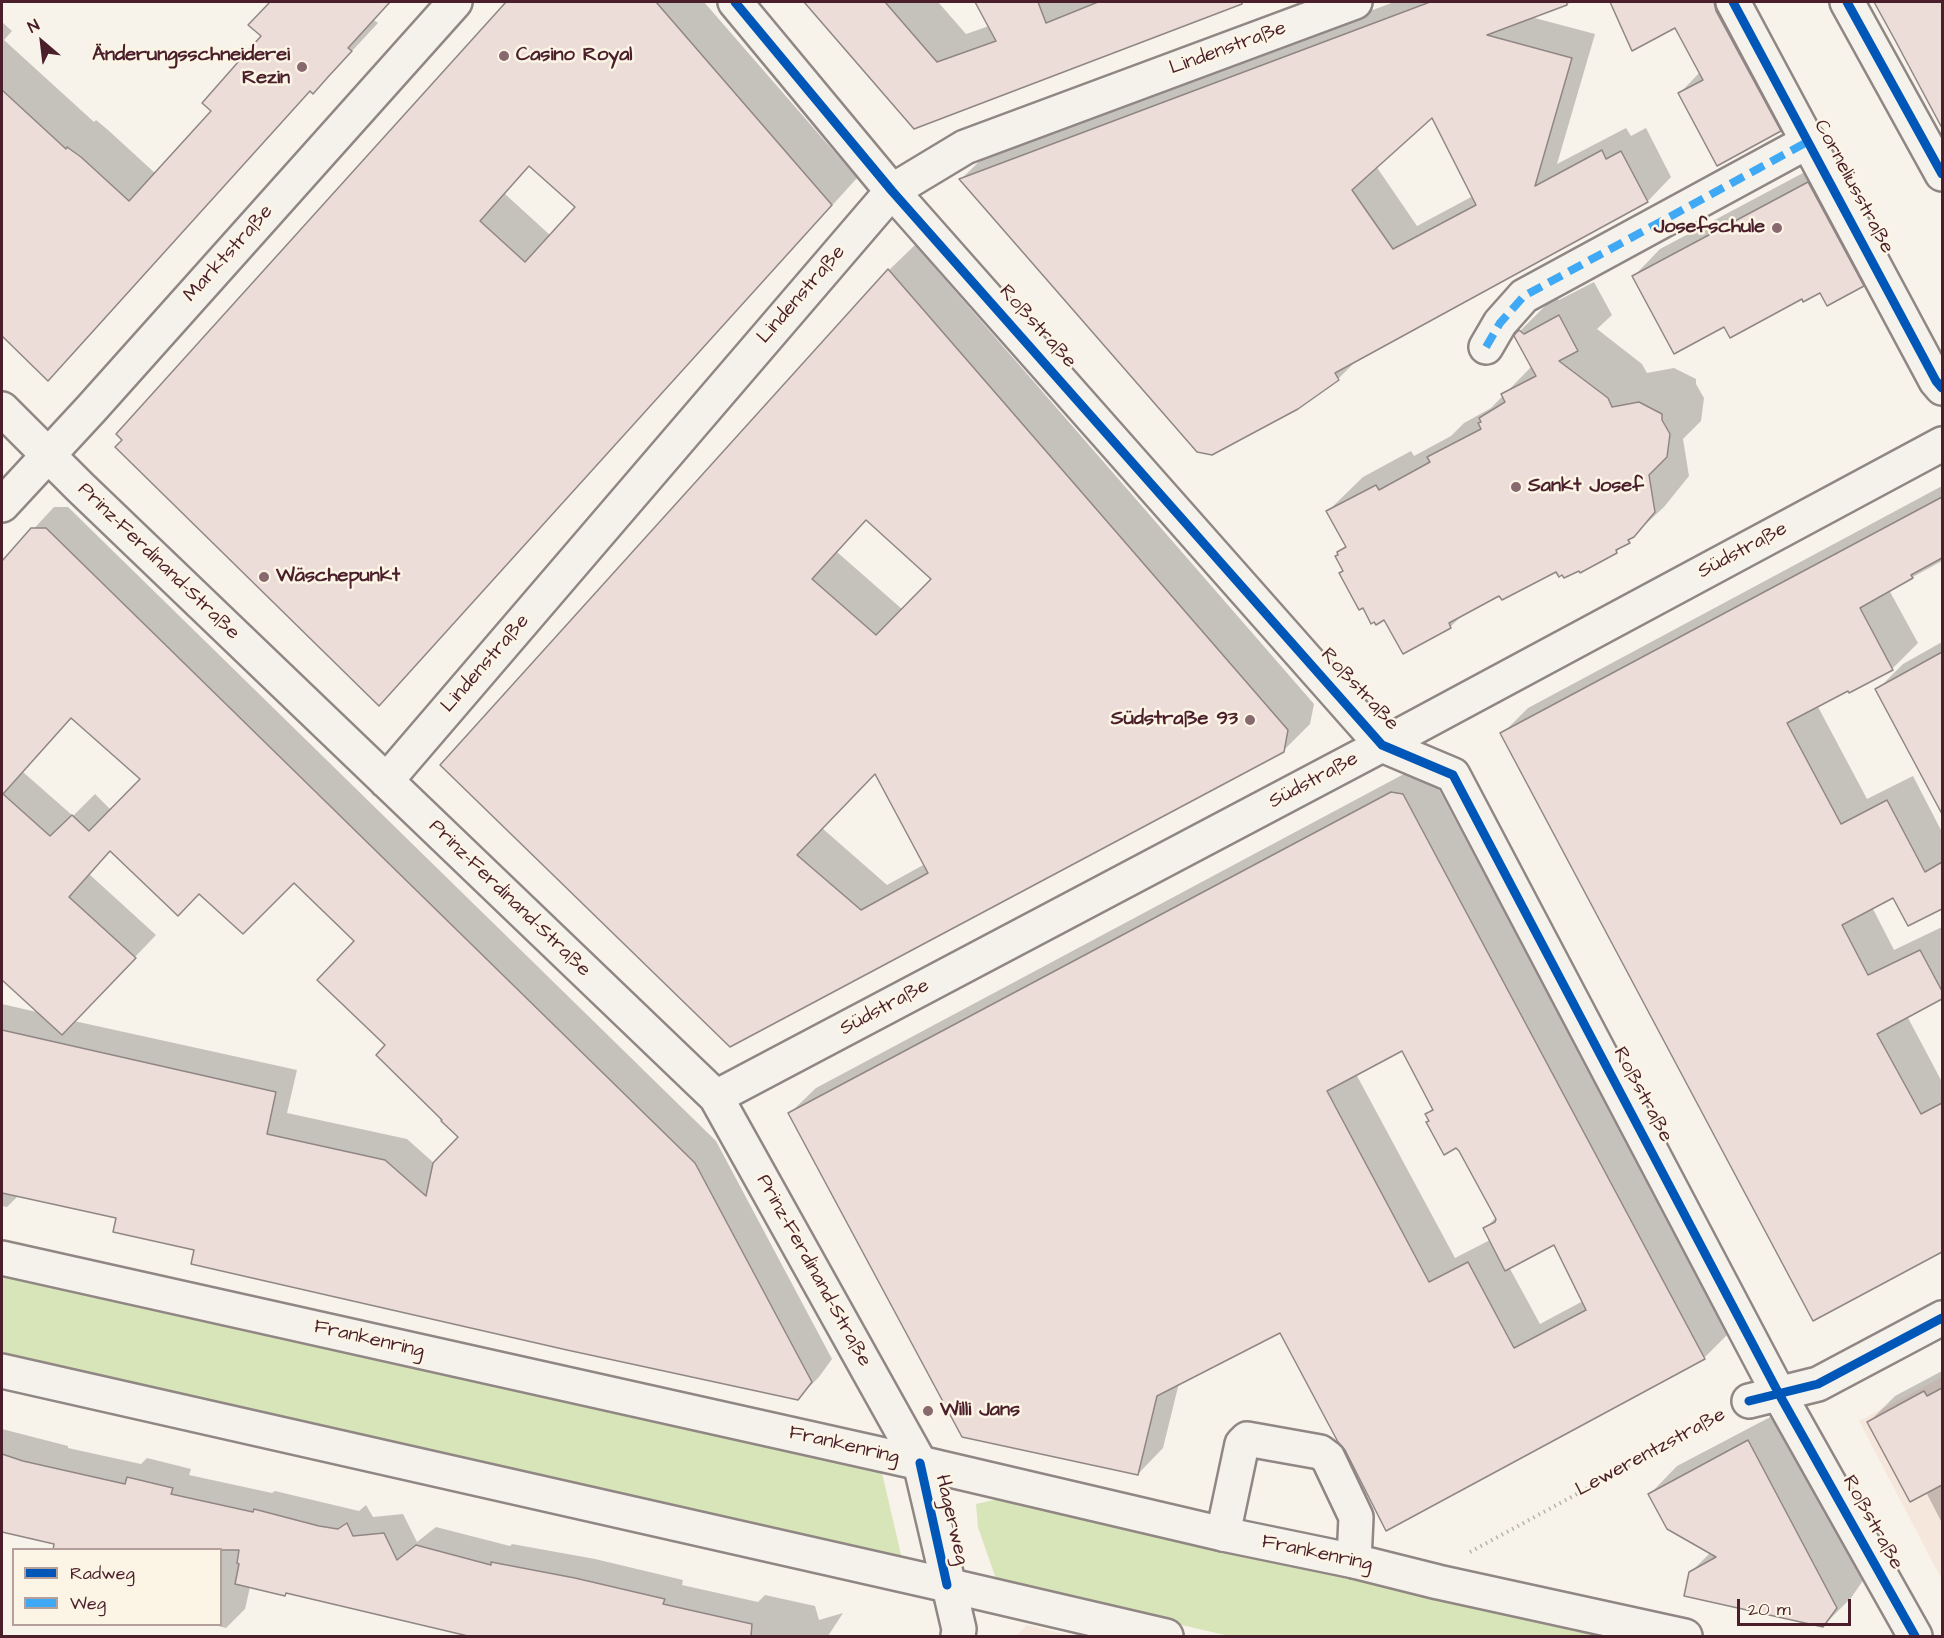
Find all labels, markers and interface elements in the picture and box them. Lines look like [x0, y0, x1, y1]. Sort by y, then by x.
north arrow [12, 12, 72, 72]
text: N [24, 14, 43, 38]
street label: Lindenstraße [1166, 17, 1290, 81]
place label: Änderungsschneiderei Rezin [92, 44, 290, 91]
place label: Casino Royal [516, 44, 632, 68]
marker: Casino Royal [497, 49, 511, 63]
marker: Änderungsschneiderei Rezin [295, 60, 309, 74]
street label: Corneliusstraße [1808, 116, 1898, 258]
street label: Marktstraße [179, 200, 279, 308]
place label: Josefschule [1654, 216, 1765, 240]
marker: Josefschule [1770, 221, 1784, 235]
street label: Lindenstraße [753, 241, 851, 349]
street label: Roßstraße [993, 280, 1081, 374]
place label: Sankt Josef [1528, 475, 1644, 499]
street label: Prinz-Ferdinand-Straße [72, 478, 244, 646]
marker: Sankt Josef [1509, 480, 1523, 494]
street label: Südstraße [1694, 517, 1792, 585]
place label: Wäschepunkt [276, 565, 400, 589]
marker: Wäschepunkt [257, 570, 271, 584]
street label: Lindenstraße [437, 610, 535, 718]
street label: Roßstraße [1315, 644, 1403, 736]
place label: Südstraße 93 [1111, 708, 1238, 732]
marker: Südstraße 93 [1243, 713, 1257, 727]
street label: Südstraße [1265, 747, 1363, 815]
street label: Prinz-Ferdinand-Straße [423, 815, 595, 983]
street label: Südstraße [836, 974, 934, 1042]
street label: Roßstraße [1607, 1043, 1677, 1147]
street label: Prinz-Ferdinand-Straße [750, 1171, 876, 1371]
street label: Frankenring [311, 1316, 427, 1364]
place label: Willi Jans [940, 1399, 1020, 1423]
street label: Lewerentzstraße [1572, 1403, 1730, 1503]
marker: Willi Jans [921, 1404, 935, 1418]
street label: Frankenring [786, 1422, 902, 1470]
street label: Roßstraße [1836, 1472, 1908, 1574]
street label: Hagerweg [929, 1473, 973, 1567]
street label: Frankenring [1259, 1531, 1375, 1577]
legend [12, 1548, 222, 1626]
text: Radweg [70, 1561, 135, 1586]
scale bar [1740, 1587, 1854, 1625]
text: Weg [70, 1591, 106, 1616]
text: 20 m [1748, 1597, 1791, 1622]

